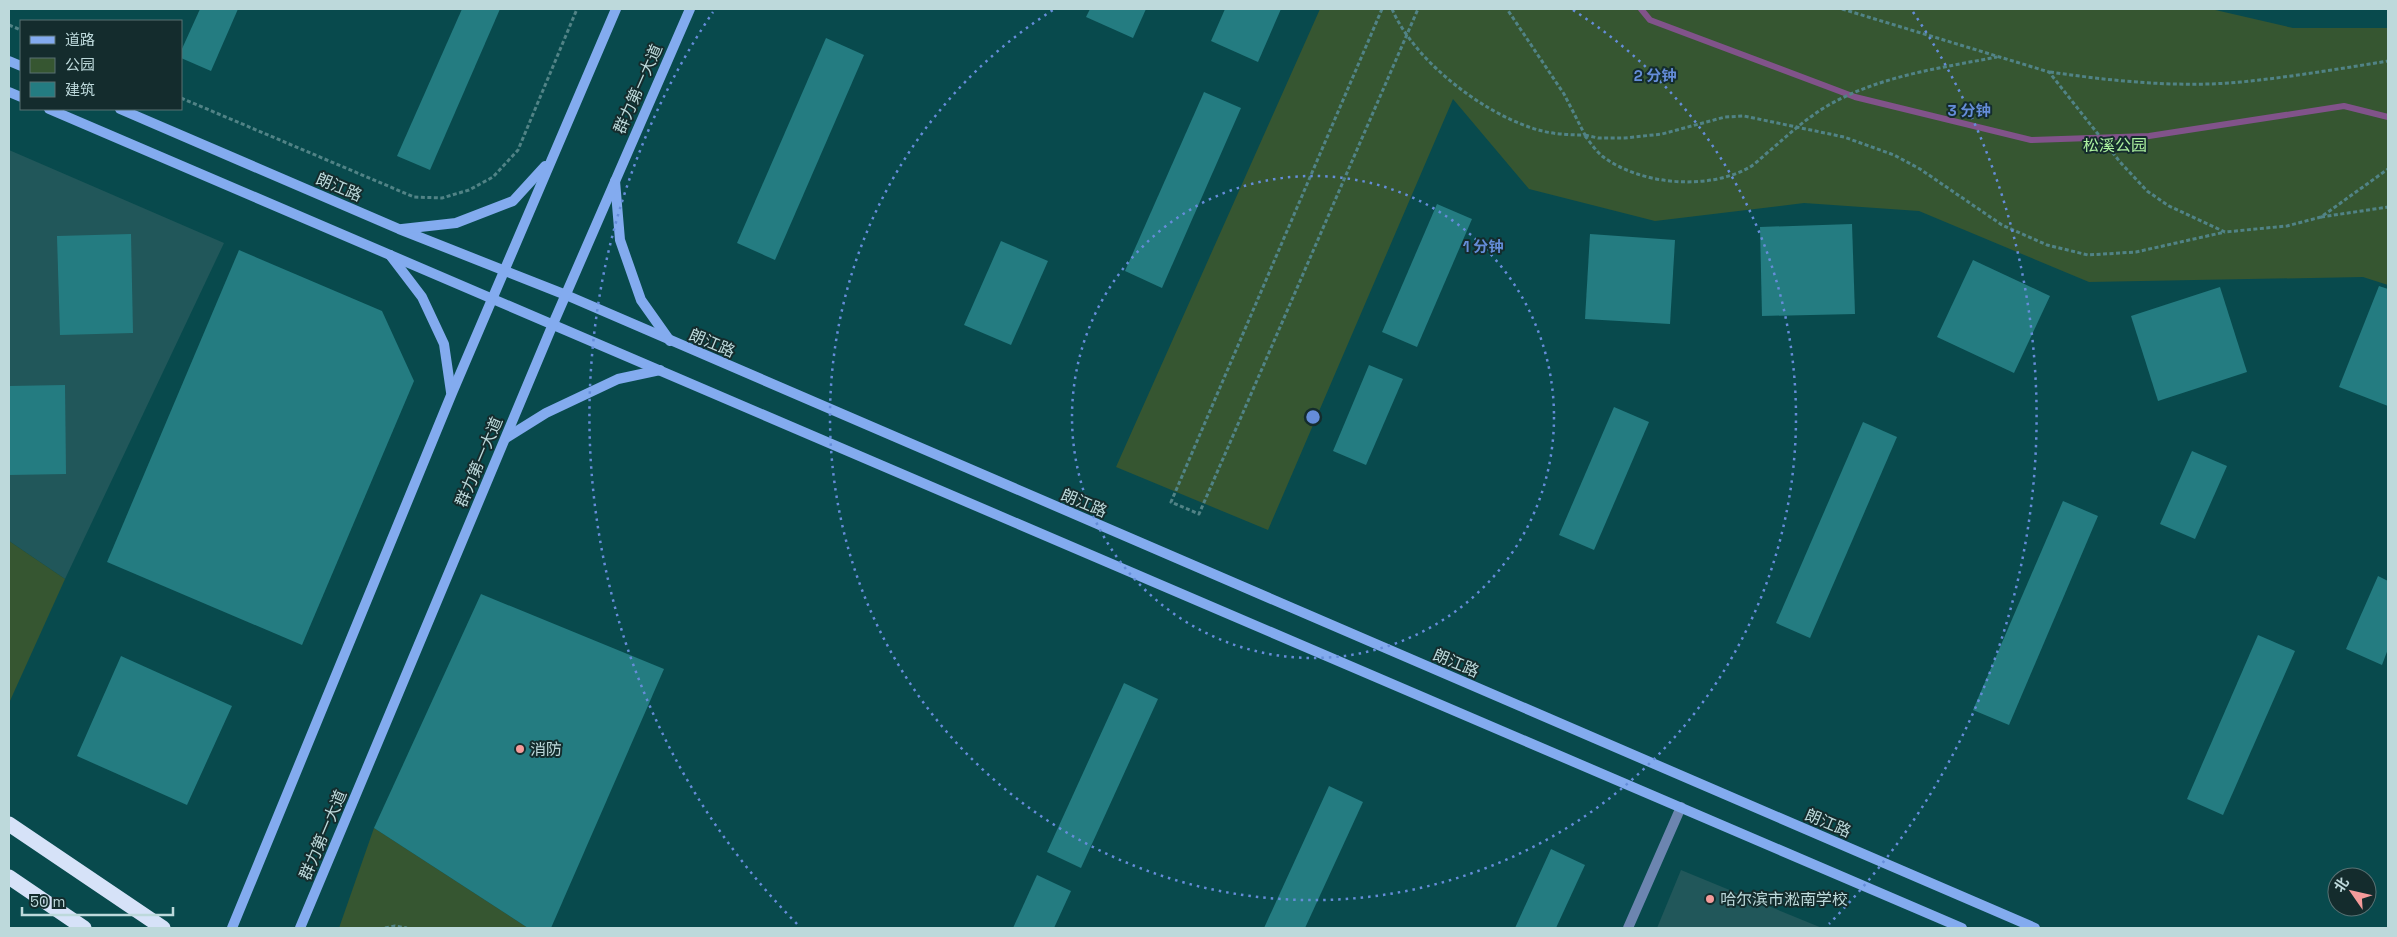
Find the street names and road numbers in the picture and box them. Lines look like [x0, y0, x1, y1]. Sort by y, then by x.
street label: 群力第一大道 [609, 41, 667, 137]
street label: 朗江路 [313, 168, 365, 206]
street label: 朗江路 [686, 324, 738, 362]
street label: 群力第一大道 [451, 414, 507, 510]
street label: 朗江路 [1058, 484, 1110, 522]
street label: 朗江路 [1430, 644, 1482, 682]
street label: 群力第一大道 [295, 787, 351, 883]
street label: 朗江路 [1802, 804, 1854, 842]

